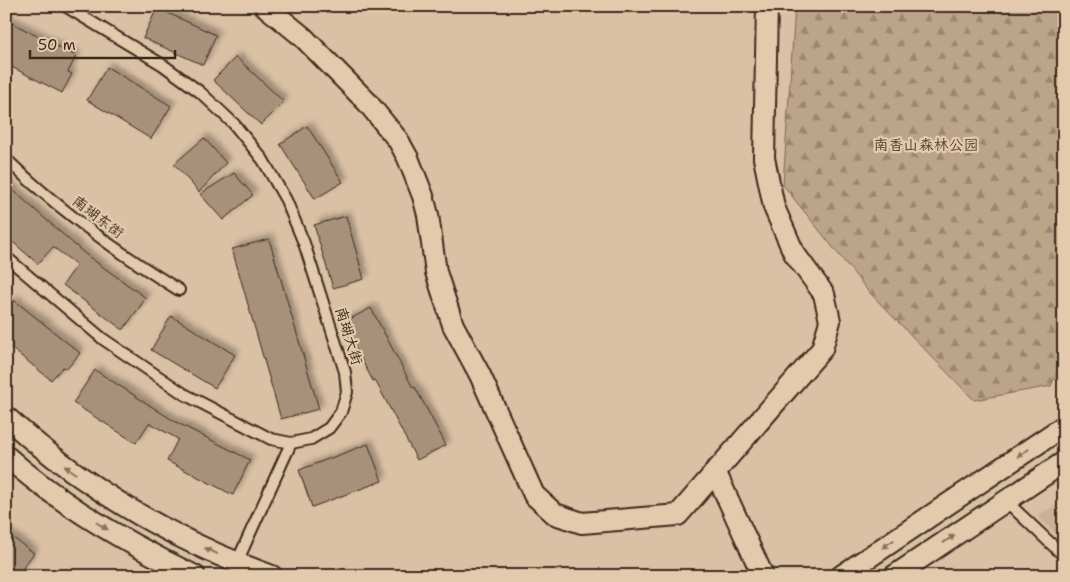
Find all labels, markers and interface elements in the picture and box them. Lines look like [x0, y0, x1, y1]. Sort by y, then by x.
scale bar [30, 28, 175, 60]
text: 50 m [38, 35, 76, 55]
park label: 南香山森林公园 [873, 135, 979, 155]
street label: 南瑚东街 [68, 191, 128, 243]
street label: 南瑚大街 [331, 304, 367, 368]
one-way arrow [1016, 449, 1030, 458]
one-way arrow [64, 465, 77, 475]
one-way arrow [96, 521, 109, 530]
one-way arrow [942, 534, 956, 544]
one-way arrow [882, 539, 895, 549]
one-way arrow [204, 547, 218, 555]

